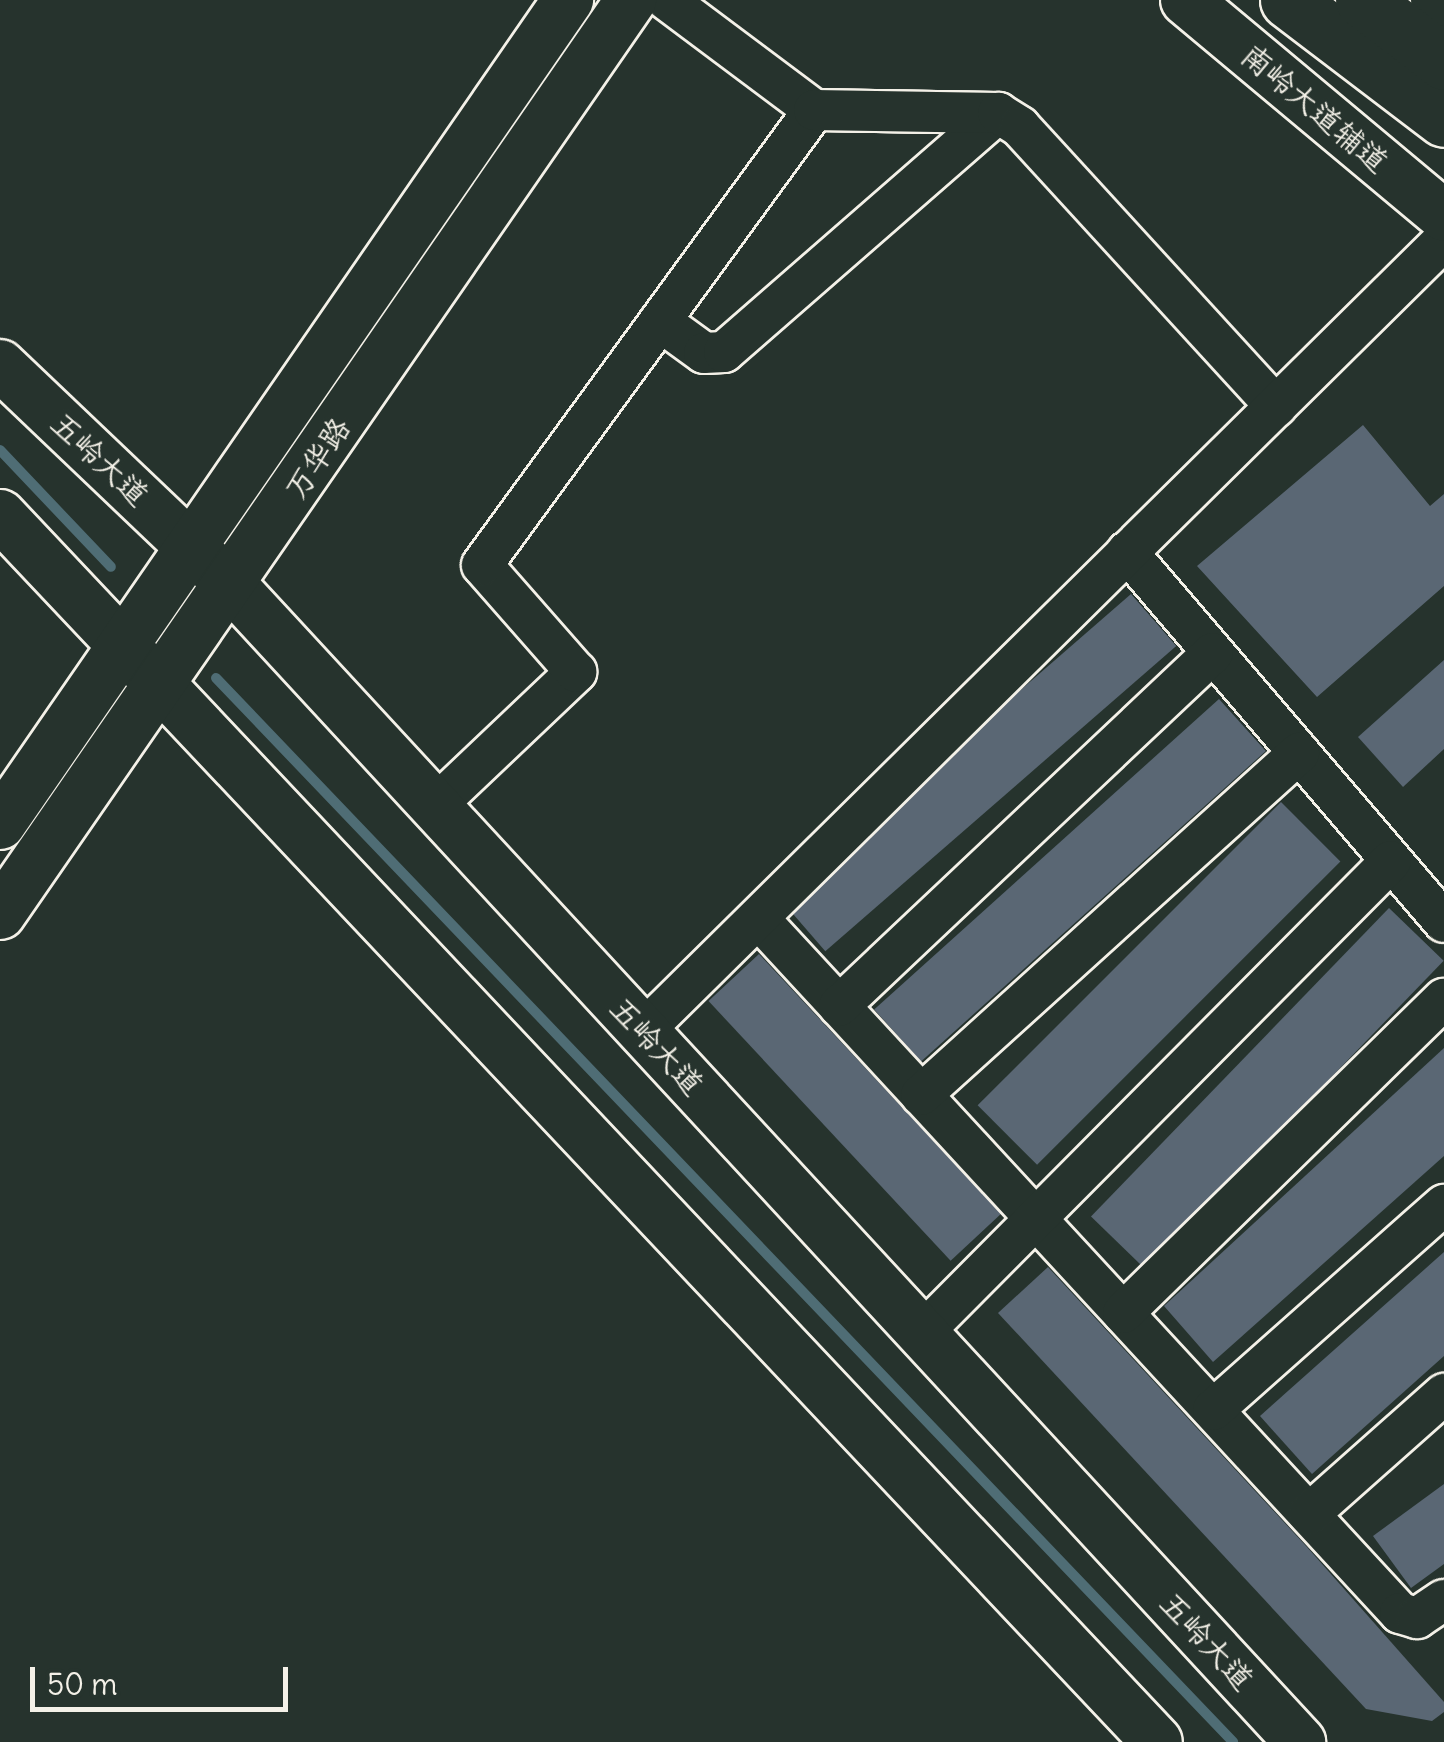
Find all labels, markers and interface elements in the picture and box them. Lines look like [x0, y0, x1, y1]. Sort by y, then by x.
street label: 南岭大道辅道 [1234, 36, 1396, 180]
street label: 五岭大道 [44, 405, 156, 513]
street label: 万华路 [277, 411, 357, 505]
street label: 五岭大道 [603, 990, 711, 1102]
street label: 五岭大道 [1153, 1585, 1261, 1697]
scale bar [35, 1647, 292, 1709]
text: 50 m [47, 1665, 117, 1703]

